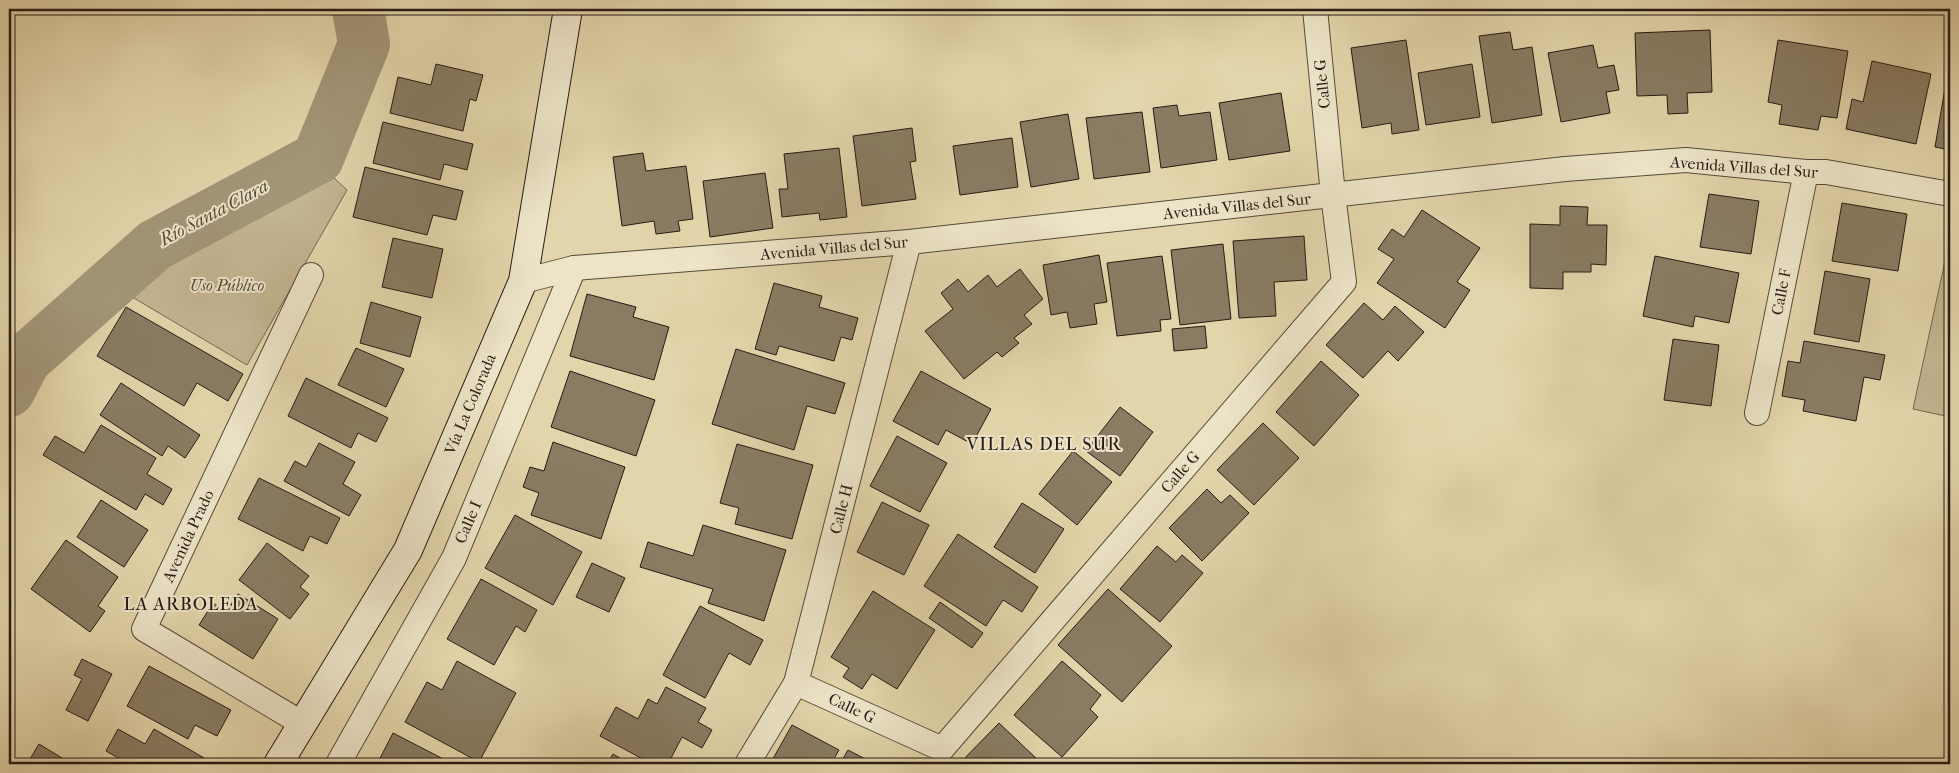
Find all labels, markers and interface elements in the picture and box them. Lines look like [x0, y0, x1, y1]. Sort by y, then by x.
street label: Calle G [1310, 58, 1334, 110]
street label: Avenida Villas del Sur [1668, 152, 1819, 182]
water label: Río Santa Clara [155, 176, 272, 251]
street label: Avenida Villas del Sur [1161, 189, 1312, 223]
street label: Avenida Villas del Sur [758, 232, 909, 264]
street label: Calle F [1767, 267, 1795, 317]
park label: Uso Público [190, 276, 264, 295]
street label: Vía La Colorada [440, 350, 500, 458]
district label: VILLAS DEL SUR [965, 434, 1122, 455]
street label: Calle G [1157, 447, 1203, 497]
street label: Calle H [826, 482, 856, 536]
street label: Avenida Prado [158, 487, 218, 586]
street label: Calle I [451, 498, 485, 546]
district label: LA ARBOLEDA [124, 594, 258, 615]
street label: Calle G [826, 689, 878, 727]

